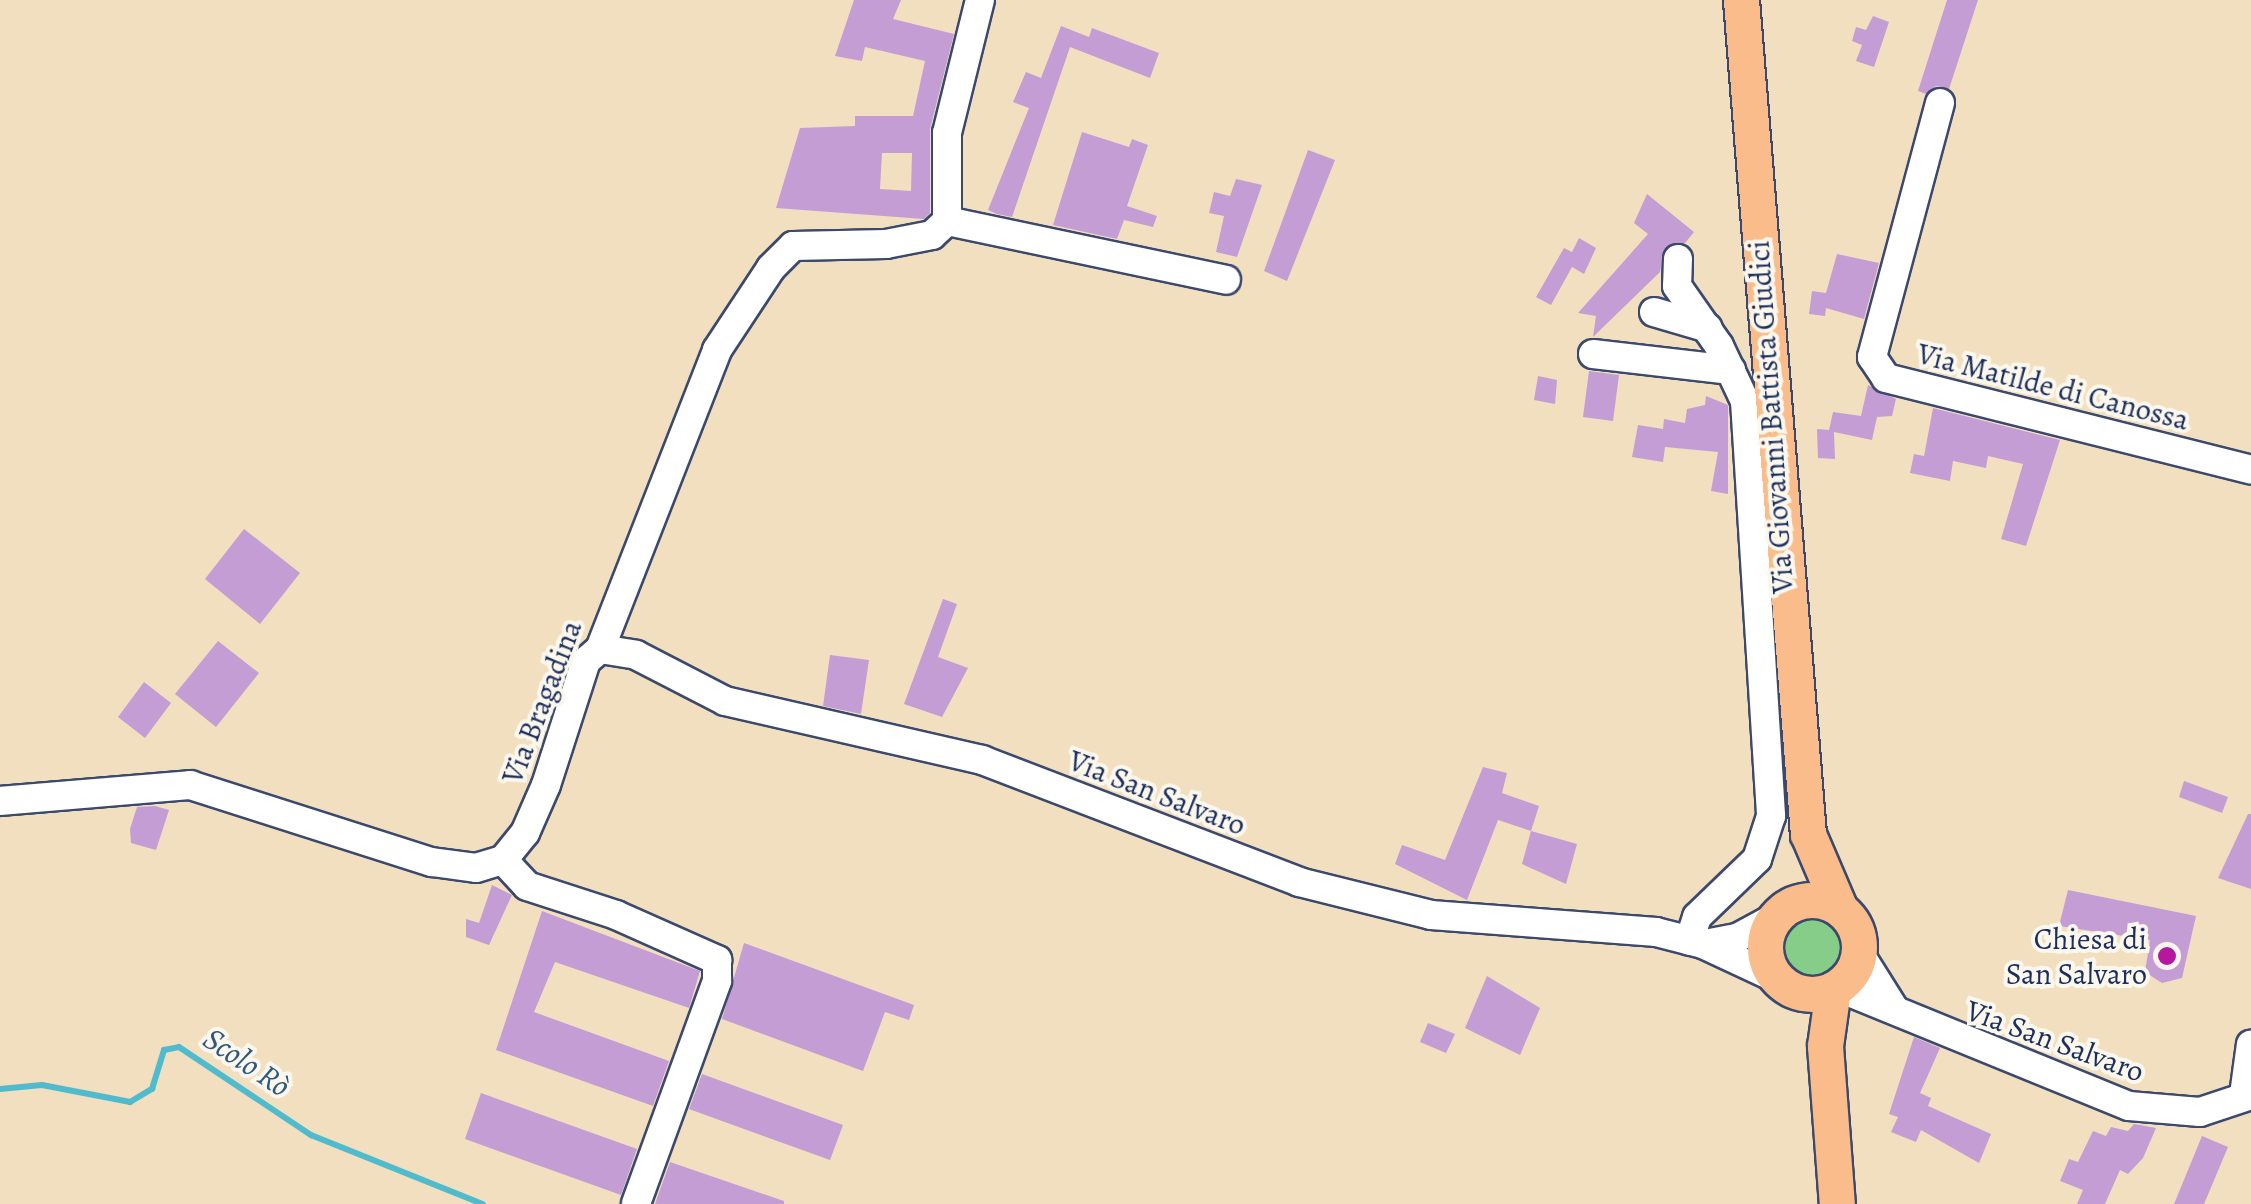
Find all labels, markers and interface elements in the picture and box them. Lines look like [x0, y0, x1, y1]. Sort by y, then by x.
street label: Via Giovanni Battista Giudici [1741, 239, 1801, 595]
street label: Via Matilde di Canossa [1914, 336, 2192, 438]
street label: Via Bragadina [494, 615, 590, 789]
street label: Via San Salvaro [1063, 743, 1251, 843]
place label: Chiesa di San Salvaro [2006, 921, 2147, 992]
marker: Chiesa di San Salvaro [2156, 945, 2178, 967]
street label: Via San Salvaro [1961, 992, 2149, 1090]
water label: Scolo Rò [196, 1019, 298, 1105]

